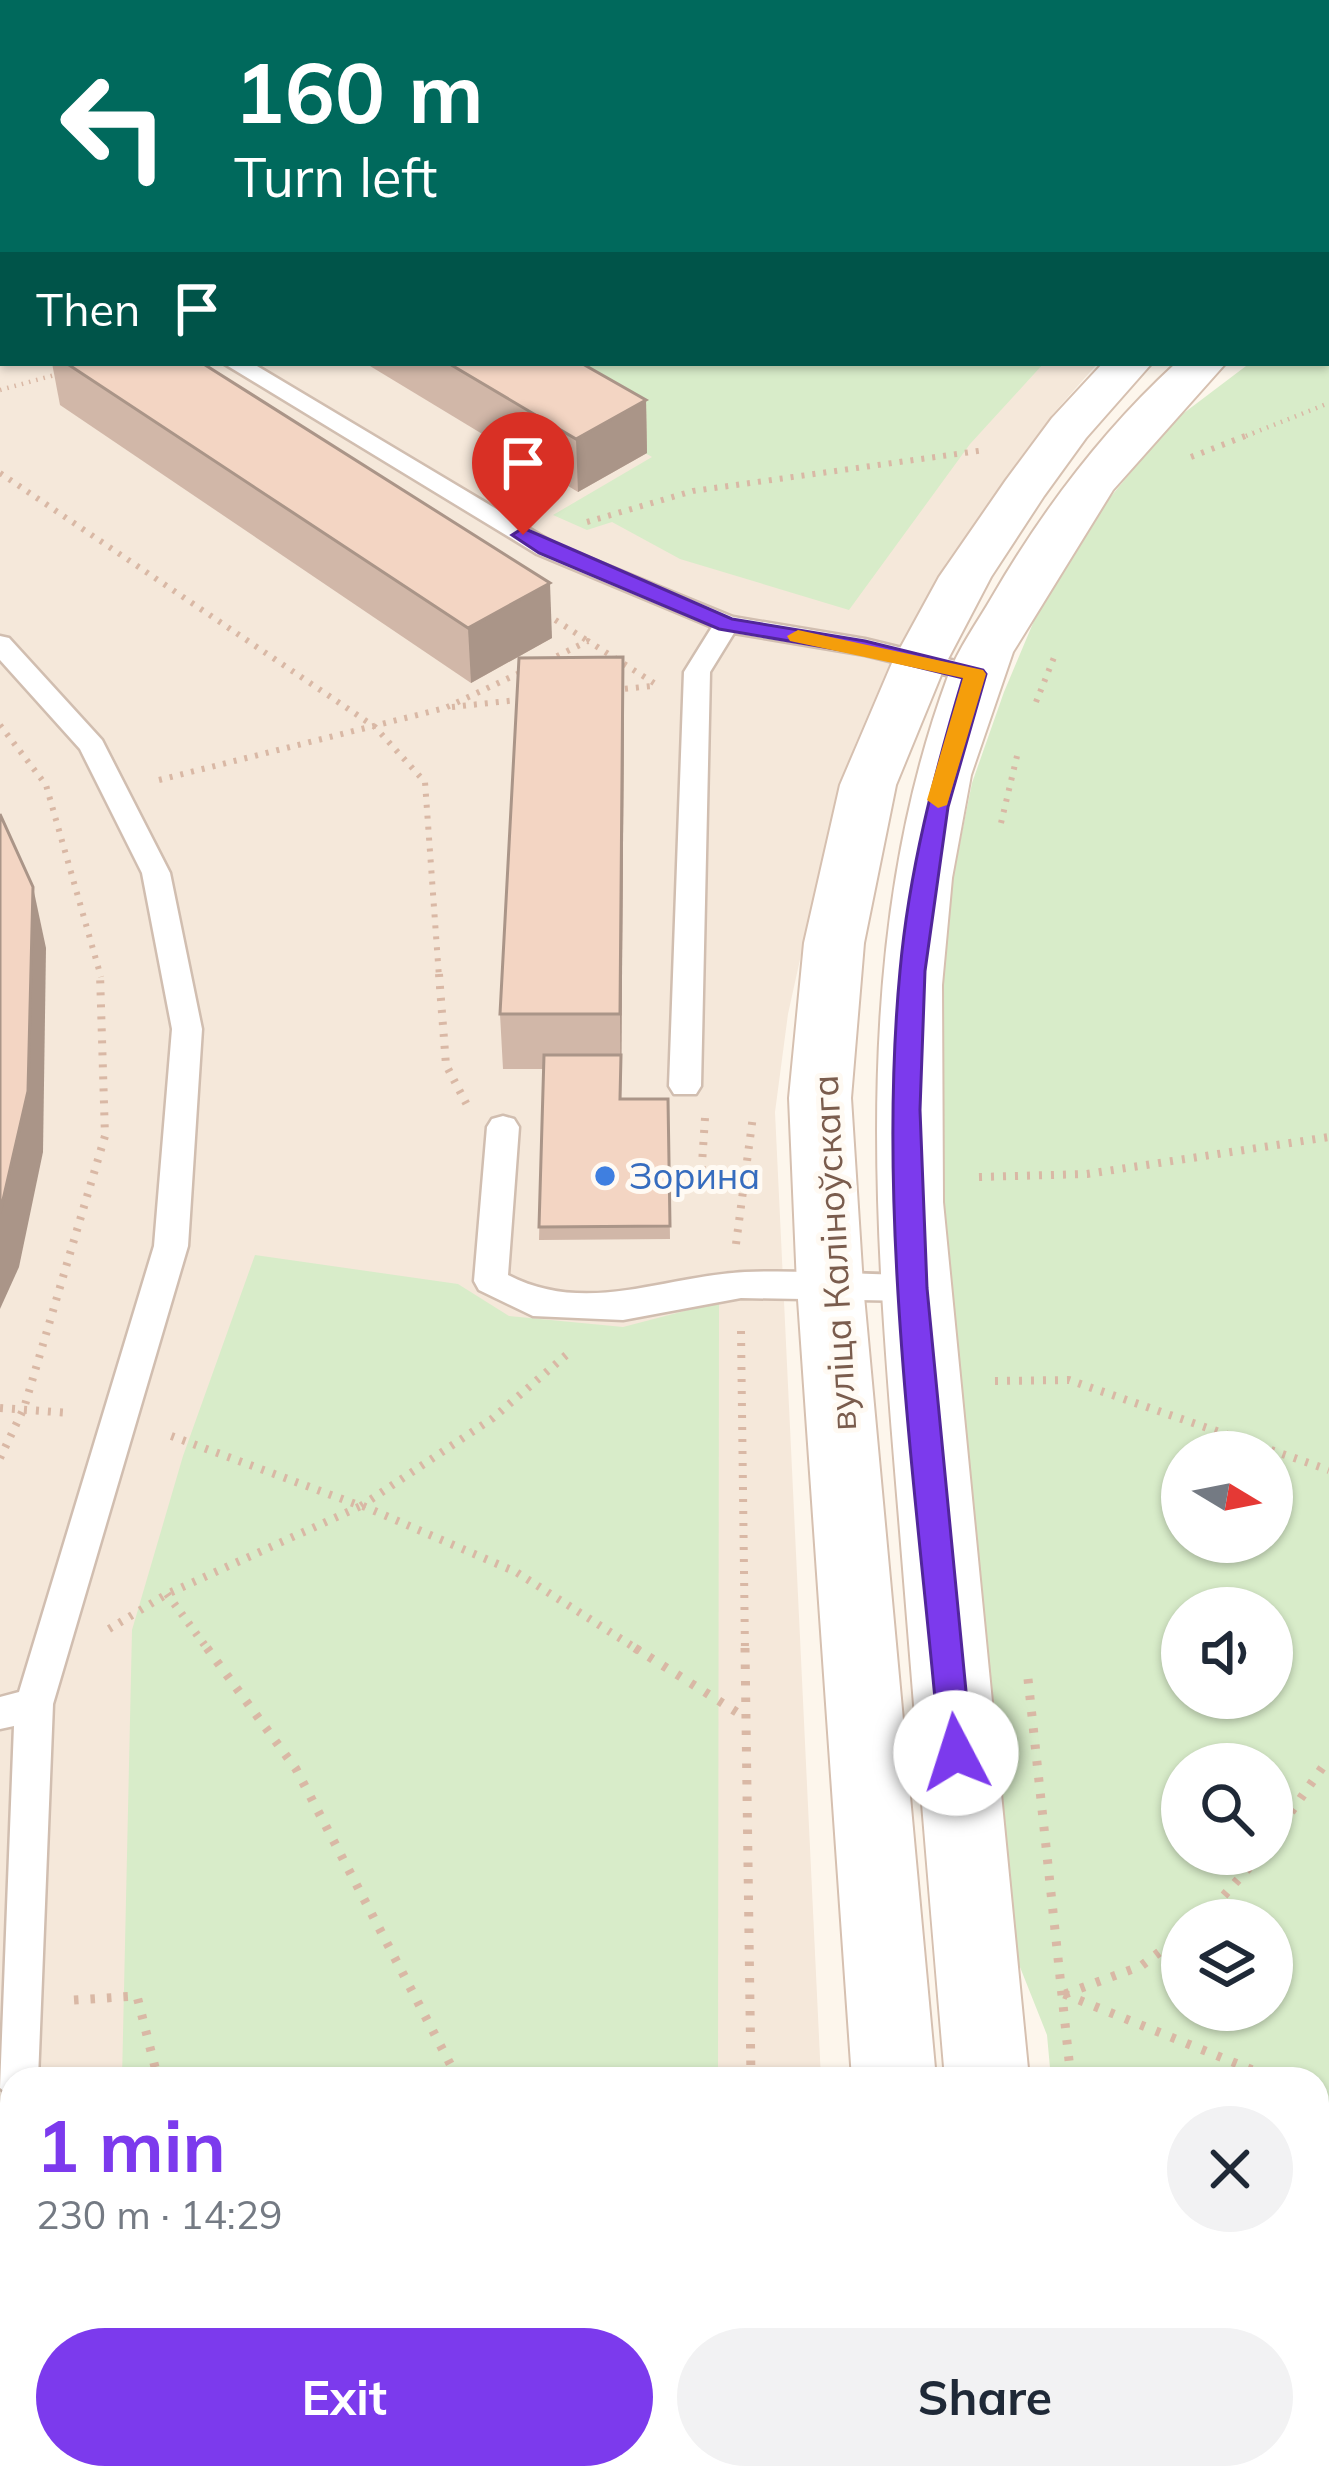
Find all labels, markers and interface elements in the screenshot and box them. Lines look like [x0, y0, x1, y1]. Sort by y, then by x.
text: 160 m [234, 39, 484, 144]
icon: left [36, 48, 192, 204]
text: Turn left [234, 143, 437, 211]
icon: arrive [164, 276, 230, 342]
text: Then [36, 281, 140, 337]
pin [472, 412, 574, 535]
icon: arrive [490, 430, 556, 496]
street label: вуліца Каліноўскага [802, 1074, 865, 1432]
place label: Зорина [629, 1153, 760, 1198]
marker: Зорина [592, 1163, 618, 1189]
north arrow [1161, 1431, 1293, 1563]
map controls [1161, 1431, 1293, 2031]
button: sound [1161, 1587, 1293, 1719]
position arrow [893, 1690, 1019, 1816]
button: search [1161, 1743, 1293, 1875]
button: layers [1161, 1899, 1293, 2031]
text: 1 min [36, 2100, 226, 2190]
button: close [1167, 2106, 1293, 2232]
text: 230 m · 14:29 [36, 2190, 282, 2239]
button: Exit [36, 2328, 653, 2466]
button: Share [677, 2328, 1293, 2466]

